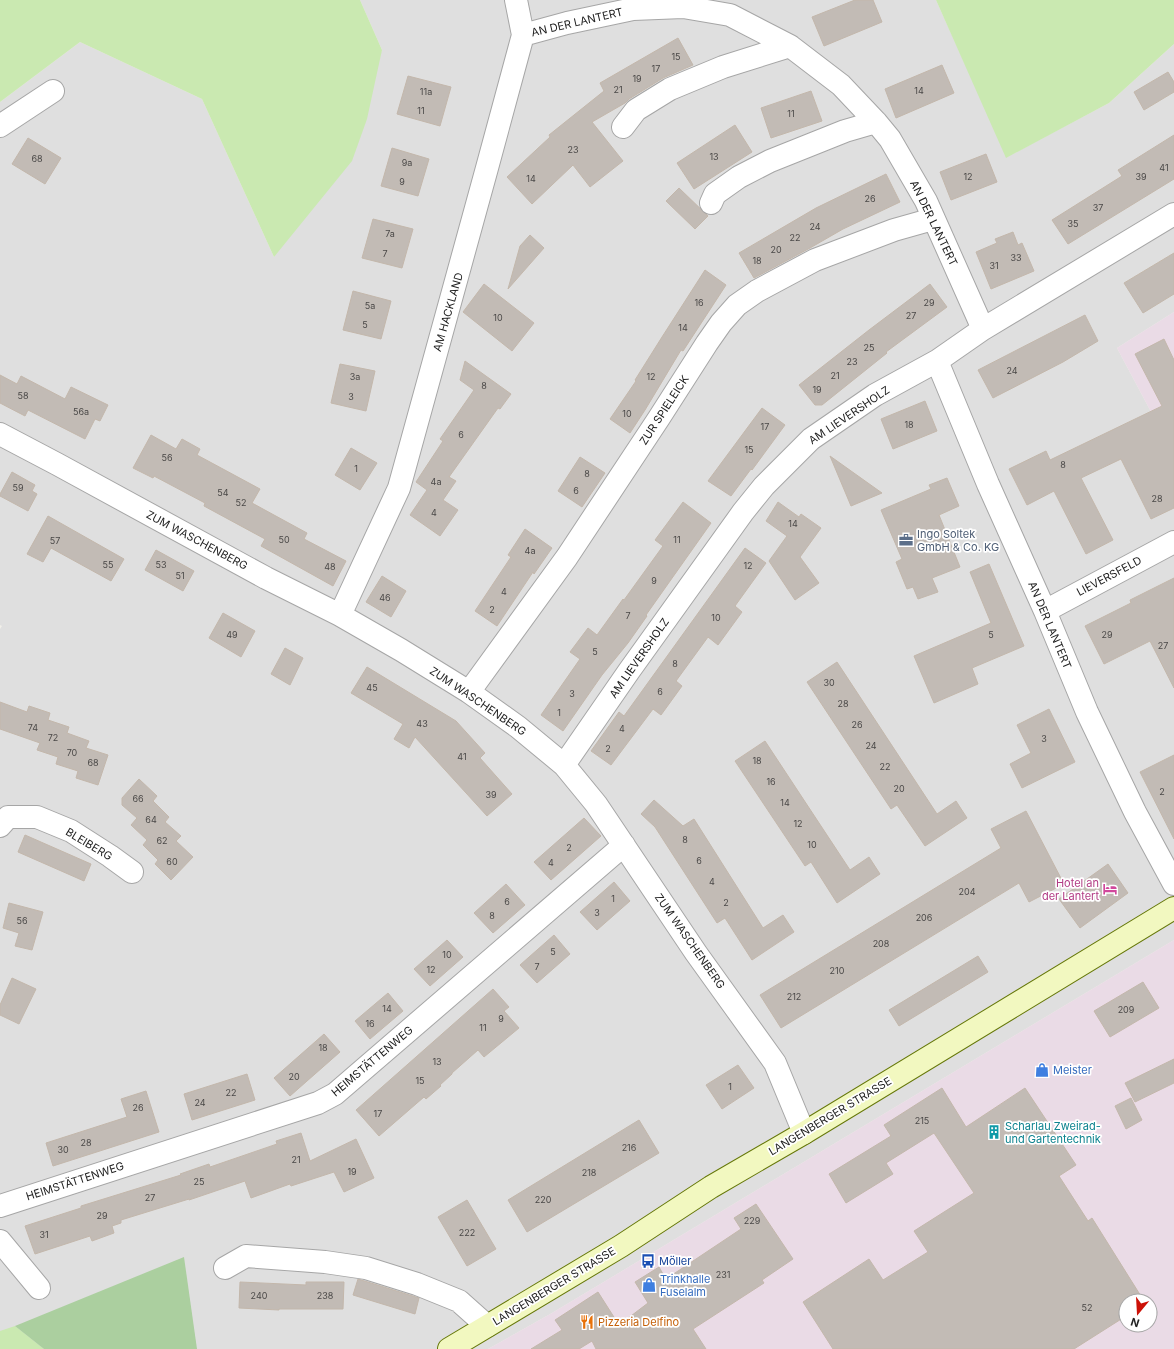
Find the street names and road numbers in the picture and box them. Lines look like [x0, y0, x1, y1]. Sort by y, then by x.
street label: AN DER LANTERT [530, 5, 624, 39]
street label: AN DER LANTERT [907, 178, 961, 268]
street label: AM HACKLAND [430, 271, 466, 353]
street label: ZUR SPIELEICK [636, 372, 692, 447]
street label: AM LIEVERSHOLZ [806, 383, 892, 447]
street label: ZUM WASCHENBERG [144, 507, 250, 573]
street label: LIEVERSFELD [1074, 553, 1144, 599]
street label: AN DER LANTERT [1025, 579, 1075, 671]
street label: AM LIEVERSHOLZ [606, 615, 672, 701]
street label: ZUM WASCHENBERG [427, 664, 529, 738]
street label: BLEIBERG [63, 825, 115, 863]
street label: ZUM WASCHENBERG [652, 891, 728, 991]
street label: HEIMSTÄTTENWEG [328, 1023, 416, 1099]
street label: LANGENBERGER STRASSE [766, 1074, 894, 1158]
street label: HEIMSTÄTTENWEG [24, 1159, 126, 1203]
street label: LANGENBERGER STRASSE [490, 1244, 618, 1328]

